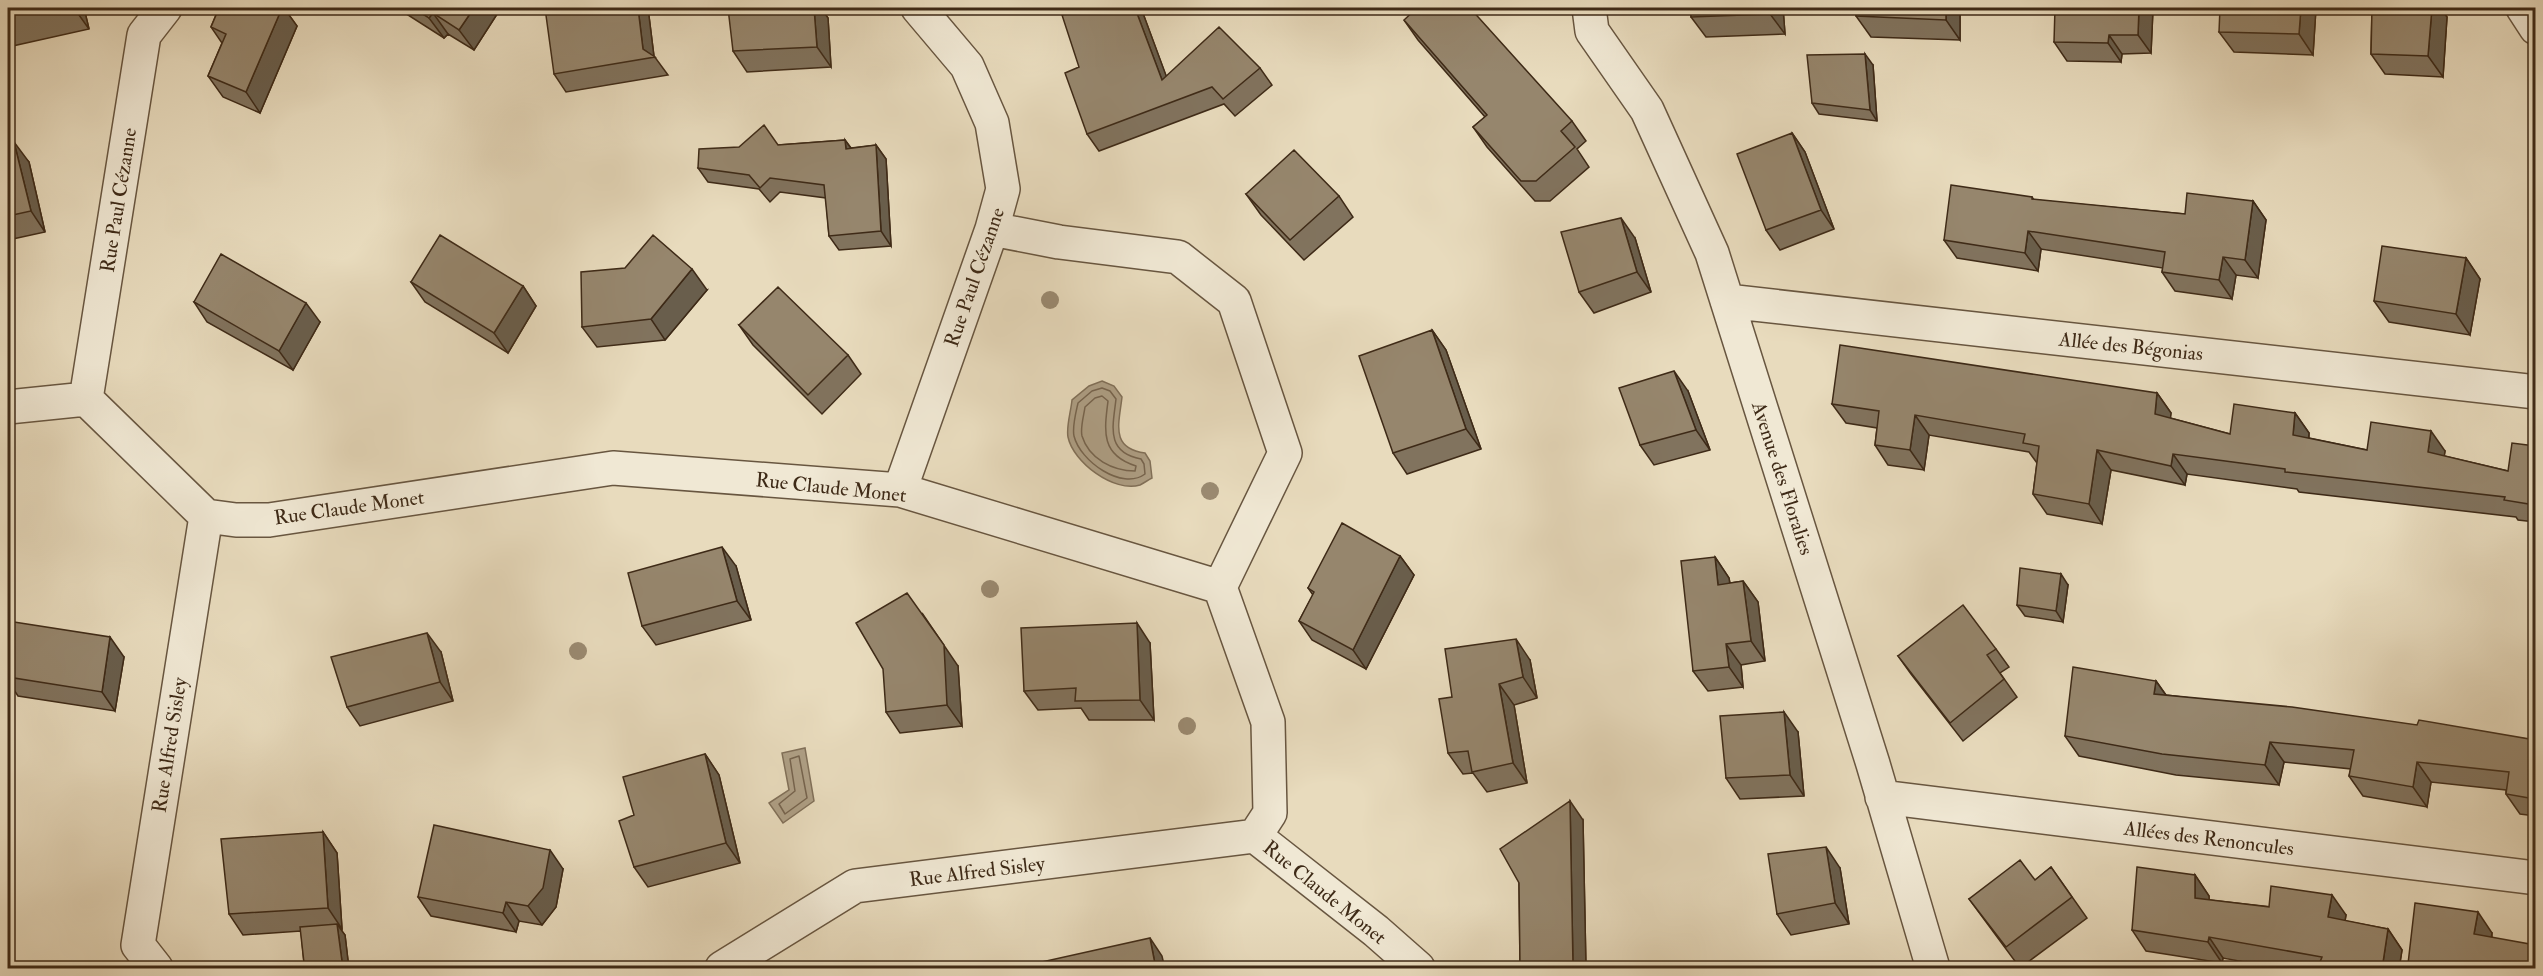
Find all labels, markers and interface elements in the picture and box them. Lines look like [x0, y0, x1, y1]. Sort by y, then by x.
street label: Rue Paul Cézanne [95, 126, 142, 274]
street label: Rue Paul Cézanne [939, 204, 1010, 350]
street label: Allée des Bégonias [2057, 326, 2204, 367]
street label: Avenue des Floralies [1746, 397, 1819, 558]
street label: Rue Claude Monet [754, 467, 908, 508]
street label: Rue Claude Monet [272, 484, 426, 530]
street label: Rue Alfred Sisley [146, 675, 193, 814]
street label: Allées des Renoncules [2121, 816, 2296, 861]
street label: Rue Claude Monet [1258, 835, 1392, 950]
street label: Rue Alfred Sisley [908, 851, 1048, 892]

